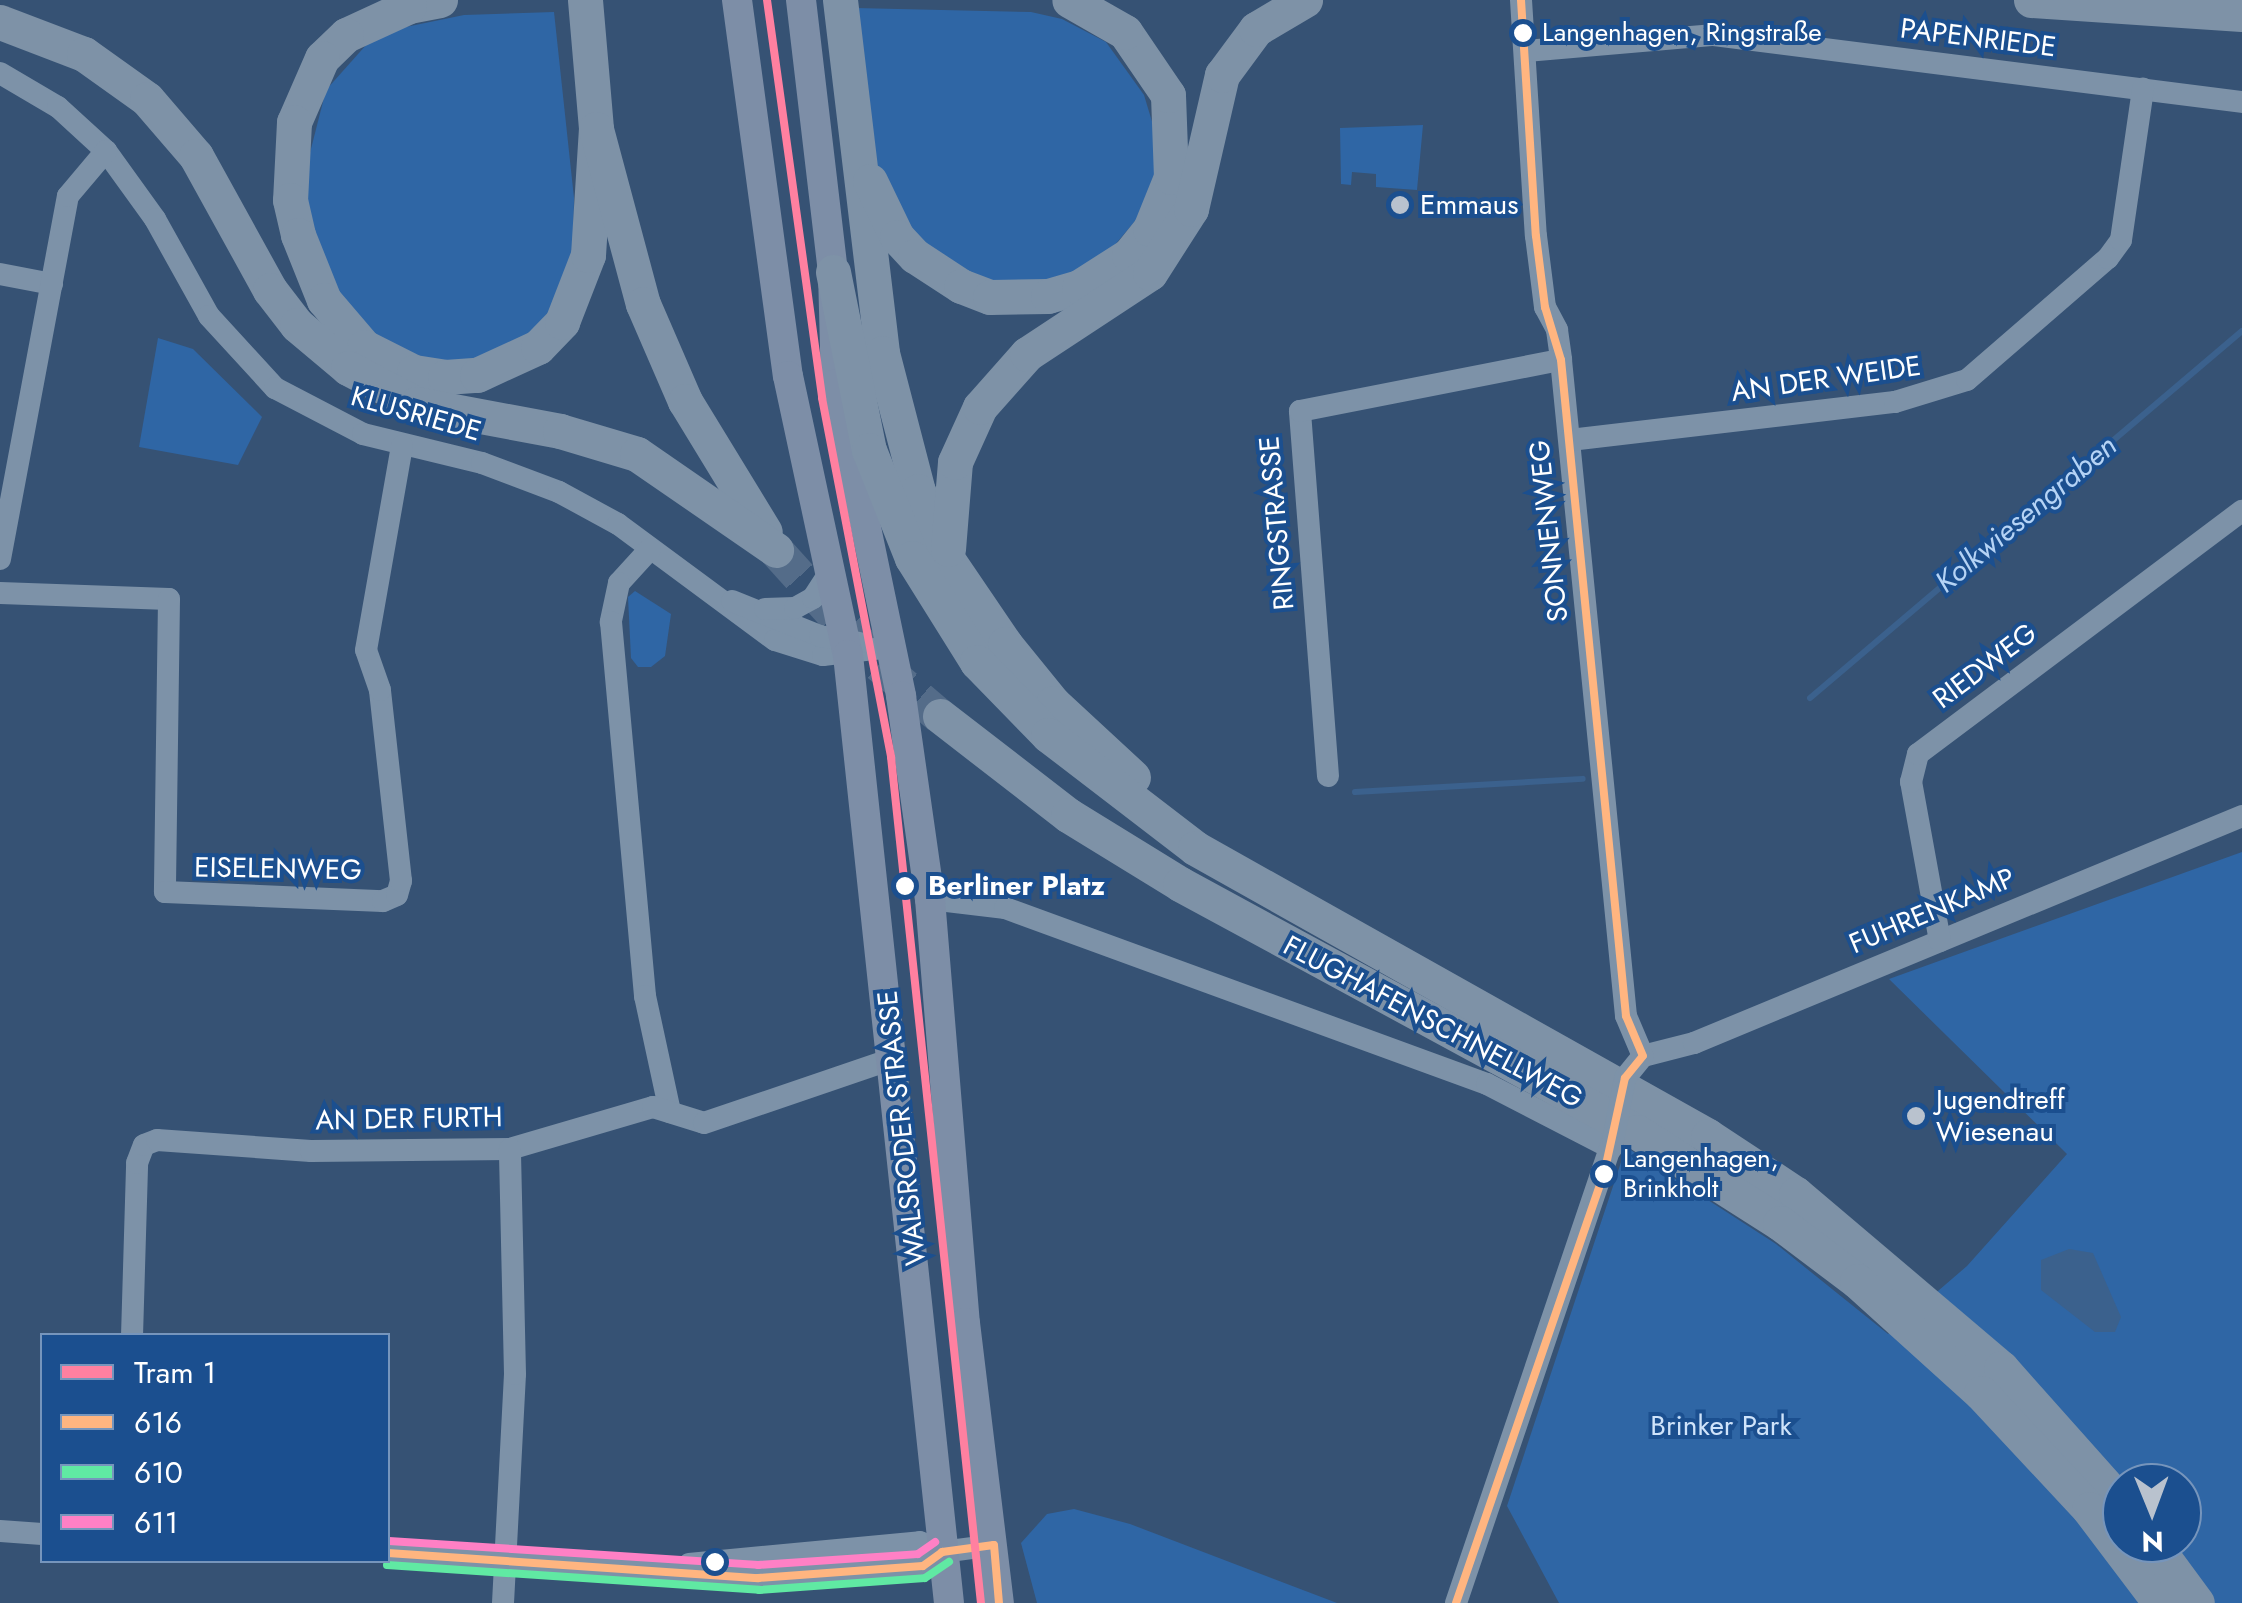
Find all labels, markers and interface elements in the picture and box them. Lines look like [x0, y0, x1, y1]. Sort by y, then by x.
street label: PAPENRIEDE [1898, 12, 2058, 64]
place label: Langenhagen, Ringstraße [1542, 17, 1822, 49]
marker: Langenhagen, Ringstraße [1513, 23, 1533, 43]
place label: Emmaus [1420, 188, 1519, 222]
marker: Emmaus [1389, 194, 1411, 216]
street label: AN DER WEIDE [1729, 349, 1923, 409]
street label: KLUSRIEDE [347, 379, 485, 449]
water label: Kolkwiesengraben [1928, 428, 2124, 600]
street label: RINGSTRASSE [1253, 435, 1301, 611]
street label: SONNENWEG [1523, 438, 1575, 624]
street label: RIEDWEG [1927, 616, 2043, 716]
street label: EISELENWEG [194, 851, 362, 887]
street label: FUHRENKAMP [1844, 861, 2020, 961]
place label: Berliner Platz [928, 869, 1105, 903]
marker: Berliner Platz [892, 873, 918, 899]
street label: FLUGHAFENSCHNELLWEG [1278, 929, 1588, 1115]
street label: WALSRODER STRASSE [871, 989, 933, 1267]
place label: Jugendtreff Wiesenau [1936, 1083, 2065, 1149]
street label: AN DER FURTH [315, 1101, 503, 1137]
marker: Jugendtreff Wiesenau [1905, 1105, 1927, 1127]
place label: Langenhagen, Brinkholt [1623, 1143, 1779, 1204]
marker: Langenhagen, Brinkholt [1594, 1164, 1614, 1184]
legend [40, 1333, 390, 1563]
text: Tram 1 [134, 1351, 216, 1394]
text: 616 [134, 1401, 182, 1444]
park label: Brinker Park [1650, 1409, 1792, 1443]
text: 610 [134, 1451, 183, 1494]
north arrow [2102, 1463, 2202, 1563]
text: 611 [134, 1501, 178, 1544]
text: N [2141, 1521, 2164, 1562]
unlabelled marker [705, 1552, 725, 1572]

